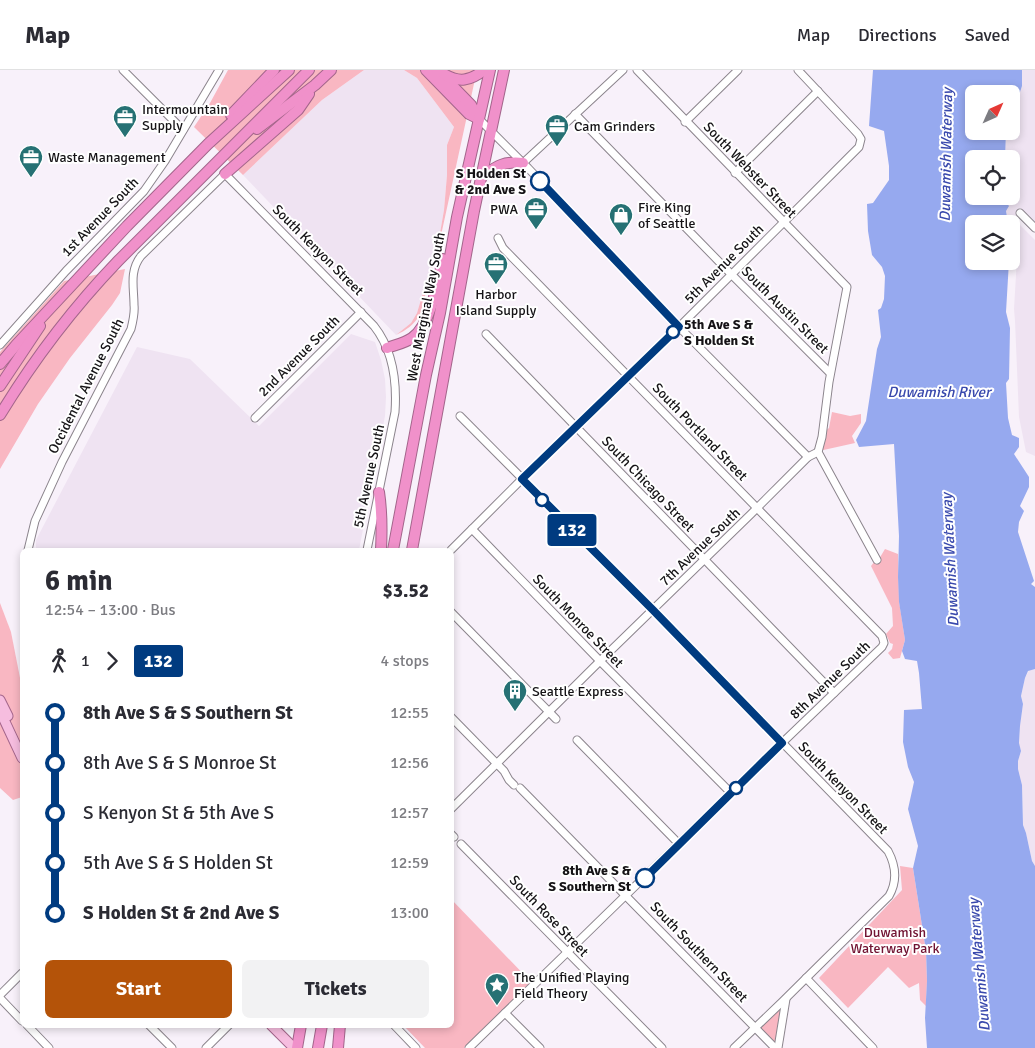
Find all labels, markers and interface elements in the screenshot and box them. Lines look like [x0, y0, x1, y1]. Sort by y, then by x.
text: Map [25, 20, 70, 50]
text: Map [797, 24, 830, 46]
text: Directions [858, 24, 937, 46]
text: Saved [965, 24, 1010, 46]
north arrow [965, 85, 1020, 140]
map controls [965, 85, 1020, 270]
water label: Duwamish Waterway [936, 86, 956, 222]
place label: Intermountain Supply [142, 101, 228, 134]
office icon: Intermountain Supply [112, 104, 138, 138]
office icon: Cam Grinders [544, 113, 570, 147]
place label: Cam Grinders [574, 118, 655, 135]
street label: South Webster Street [700, 119, 800, 222]
office icon: Waste Management [18, 144, 44, 178]
place label: Waste Management [48, 149, 166, 166]
button: locate [965, 150, 1020, 205]
place label: S Holden St & 2nd Ave S [455, 165, 527, 198]
marker: S Holden St & 2nd Ave S [530, 171, 550, 191]
street label: 1st Avenue South [58, 174, 142, 260]
office icon: PWA [523, 196, 549, 230]
place label: Fire King of Seattle [638, 199, 695, 232]
street label: South Kenyon Street [269, 201, 367, 299]
place label: PWA [490, 201, 518, 218]
shop icon: Fire King of Seattle [608, 202, 634, 236]
button: layers [965, 215, 1020, 270]
street label: 5th Avenue South [681, 221, 767, 307]
street label: West Marginal Way South [403, 231, 449, 383]
office icon: Harbor Island Supply [483, 251, 509, 285]
street label: South Austin Street [738, 263, 832, 357]
place label: Harbor Island Supply [456, 286, 537, 319]
street label: 2nd Avenue South [255, 312, 343, 400]
street label: Occidental Avenue South [44, 315, 128, 457]
place label: 5th Ave S & S Holden St [684, 316, 755, 349]
marker: 5th Ave S & S Holden St [666, 325, 680, 339]
street label: South Portland Street [649, 380, 751, 484]
water label: Duwamish River [888, 383, 993, 401]
street label: 5th Avenue South [350, 423, 388, 529]
street label: South Chicago Street [598, 433, 698, 535]
water label: Duwamish Waterway [937, 491, 962, 627]
unlabelled marker [535, 493, 549, 507]
street label: 7th Avenue South [656, 504, 744, 590]
line badge: 132 [543, 514, 601, 546]
text: 132 [557, 519, 587, 541]
text: 6 min [45, 564, 113, 598]
street label: South Monroe Street [529, 571, 627, 671]
text: $3.52 [383, 579, 429, 603]
text: 12:54 – 13:00 · Bus [45, 600, 176, 620]
street label: 8th Avenue South [786, 637, 874, 723]
icon: walk [45, 647, 73, 675]
icon: forward [98, 647, 126, 675]
text: 132 [144, 650, 173, 672]
text: 1 [81, 651, 90, 671]
text: 4 stops [381, 651, 429, 671]
building icon: Seattle Express [502, 678, 528, 712]
place label: Seattle Express [532, 683, 624, 700]
text: 8th Ave S & S Southern St [83, 701, 293, 725]
text: 12:55 [390, 703, 429, 723]
street label: South Kenyon Street [795, 738, 891, 838]
text: 8th Ave S & S Monroe St [83, 751, 276, 775]
text: 12:56 [390, 753, 429, 773]
unlabelled marker [729, 781, 743, 795]
text: S Kenyon St & 5th Ave S [83, 801, 274, 825]
text: 12:57 [390, 803, 429, 823]
text: 5th Ave S & S Holden St [83, 851, 273, 875]
text: 12:59 [390, 853, 429, 873]
place label: 8th Ave S & S Southern St [548, 862, 632, 895]
marker: 8th Ave S & S Southern St [635, 868, 655, 888]
street label: South Rose Street [506, 872, 592, 960]
water label: Duwamish Waterway [964, 896, 994, 1032]
street label: South Southern Street [647, 898, 751, 1006]
text: S Holden St & 2nd Ave S [83, 901, 279, 925]
text: 13:00 [390, 903, 429, 923]
park label: Duwamish Waterway Park [851, 924, 940, 957]
button: Start [45, 960, 232, 1018]
button: Tickets [242, 960, 429, 1018]
place label: The Unified Playing Field Theory [514, 969, 629, 1002]
place icon: The Unified Playing Field Theory [484, 972, 510, 1006]

